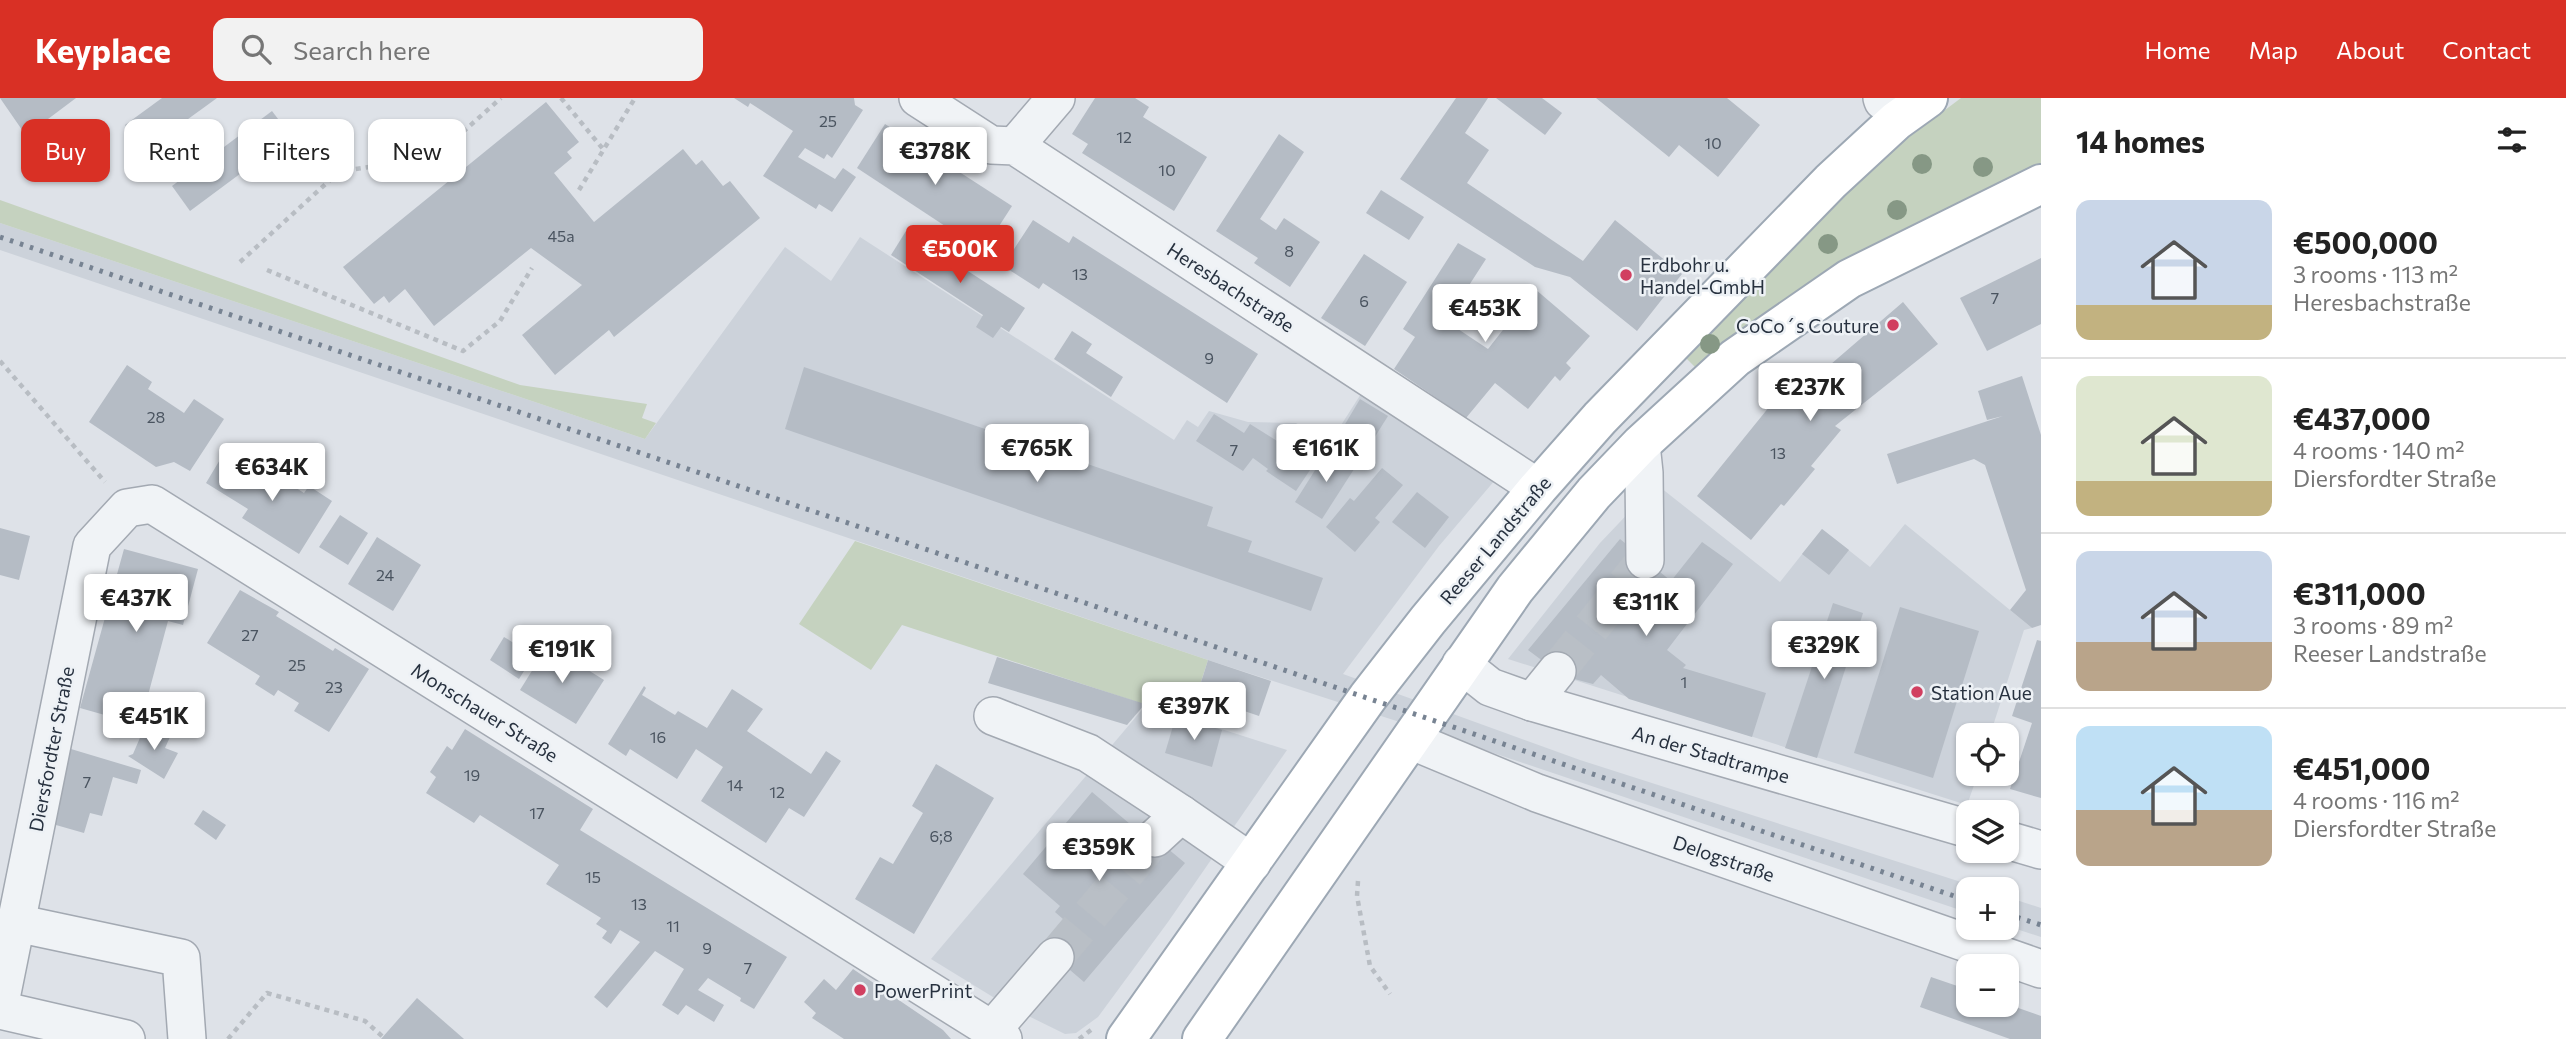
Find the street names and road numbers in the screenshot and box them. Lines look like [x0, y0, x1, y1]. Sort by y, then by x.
street label: Heresbachstraße [1163, 237, 1299, 337]
street label: Reeser Landstraße [1435, 471, 1555, 609]
street label: Monschauer Straße [407, 658, 563, 766]
street label: Diersfordter Straße [24, 664, 78, 834]
street label: An der Stadtrampe [1630, 721, 1792, 787]
street label: Delogstraße [1670, 830, 1778, 886]

